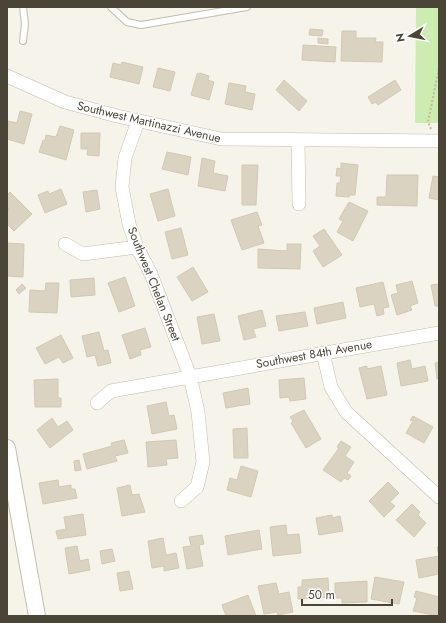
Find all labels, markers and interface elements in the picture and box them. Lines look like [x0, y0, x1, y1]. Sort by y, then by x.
north arrow [390, 16, 430, 56]
text: N [392, 32, 409, 43]
street label: Southwest Martinazzi Avenue [75, 97, 223, 147]
street label: Southwest Chelan Street [123, 224, 185, 344]
street label: Southwest 84th Avenue [254, 335, 374, 373]
scale bar [302, 581, 392, 607]
text: 50 m [308, 586, 335, 604]

